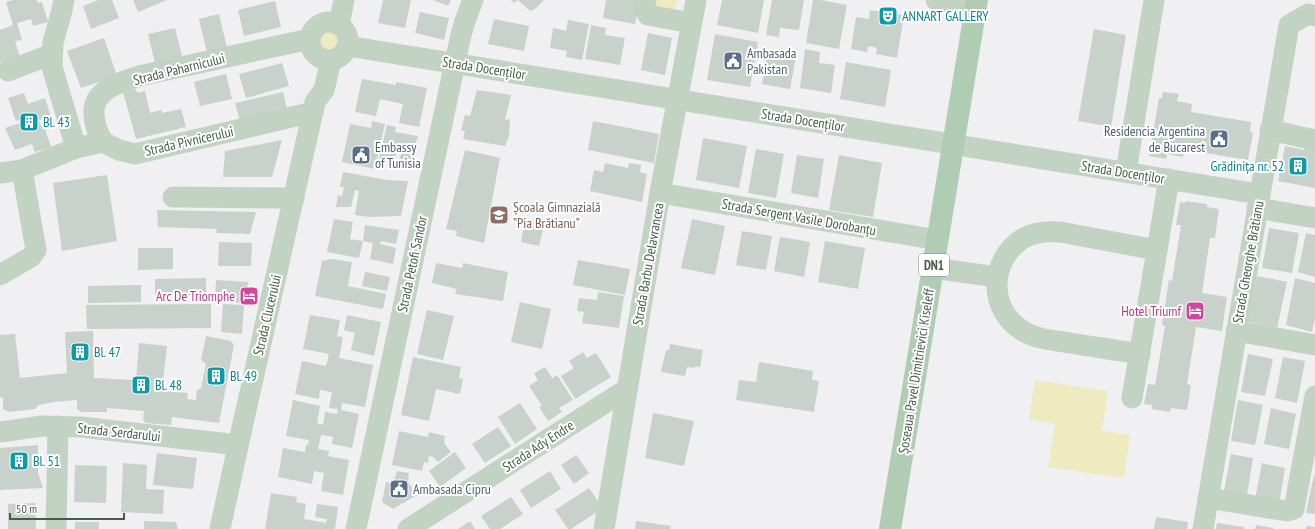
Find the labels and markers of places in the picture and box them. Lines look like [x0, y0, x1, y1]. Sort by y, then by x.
theatre icon: ANNART GALLERY [877, 5, 899, 27]
place label: ANNART GALLERY [902, 7, 989, 25]
place label: Ambasada Pakistan [747, 44, 796, 78]
public building icon: Ambasada Pakistan [722, 50, 744, 72]
building icon: Bl. 43 [18, 111, 40, 133]
place label: Bl. 43 [43, 113, 70, 131]
place label: Residencia Argentina de Bucarest [1104, 122, 1205, 156]
public building icon: Residencia Argentina de Bucarest [1208, 128, 1230, 150]
place label: Embassy of Tunisia [375, 138, 421, 172]
public building icon: Embassy of Tunisia [350, 144, 372, 166]
building icon: Grădinița nr. 52 [1287, 155, 1309, 177]
place label: Grădinița nr. 52 [1211, 157, 1284, 175]
place label: Școala Gimnazială ”Pia Brătianu” [513, 198, 601, 232]
school or university icon: Școala Gimnazială ”Pia Brătianu” [488, 204, 510, 226]
hotel icon: Arc De Triomphe [238, 285, 260, 307]
place label: Arc De Triomphe [156, 287, 235, 305]
hotel icon: Hotel Triumf [1184, 300, 1206, 322]
place label: Hotel Triumf [1121, 302, 1181, 320]
building icon: Bl. 47 [69, 341, 91, 363]
place label: Bl. 47 [94, 343, 121, 361]
building icon: Bl. 49 [205, 365, 227, 387]
place label: Bl. 49 [230, 367, 257, 385]
building icon: Bl. 48 [130, 374, 152, 396]
place label: Bl. 48 [155, 376, 182, 394]
building icon: Bl. 51 [8, 450, 30, 472]
place label: Bl. 51 [33, 452, 60, 470]
public building icon: Ambasada Cipru [388, 478, 410, 500]
place label: Ambasada Cipru [413, 480, 491, 498]

